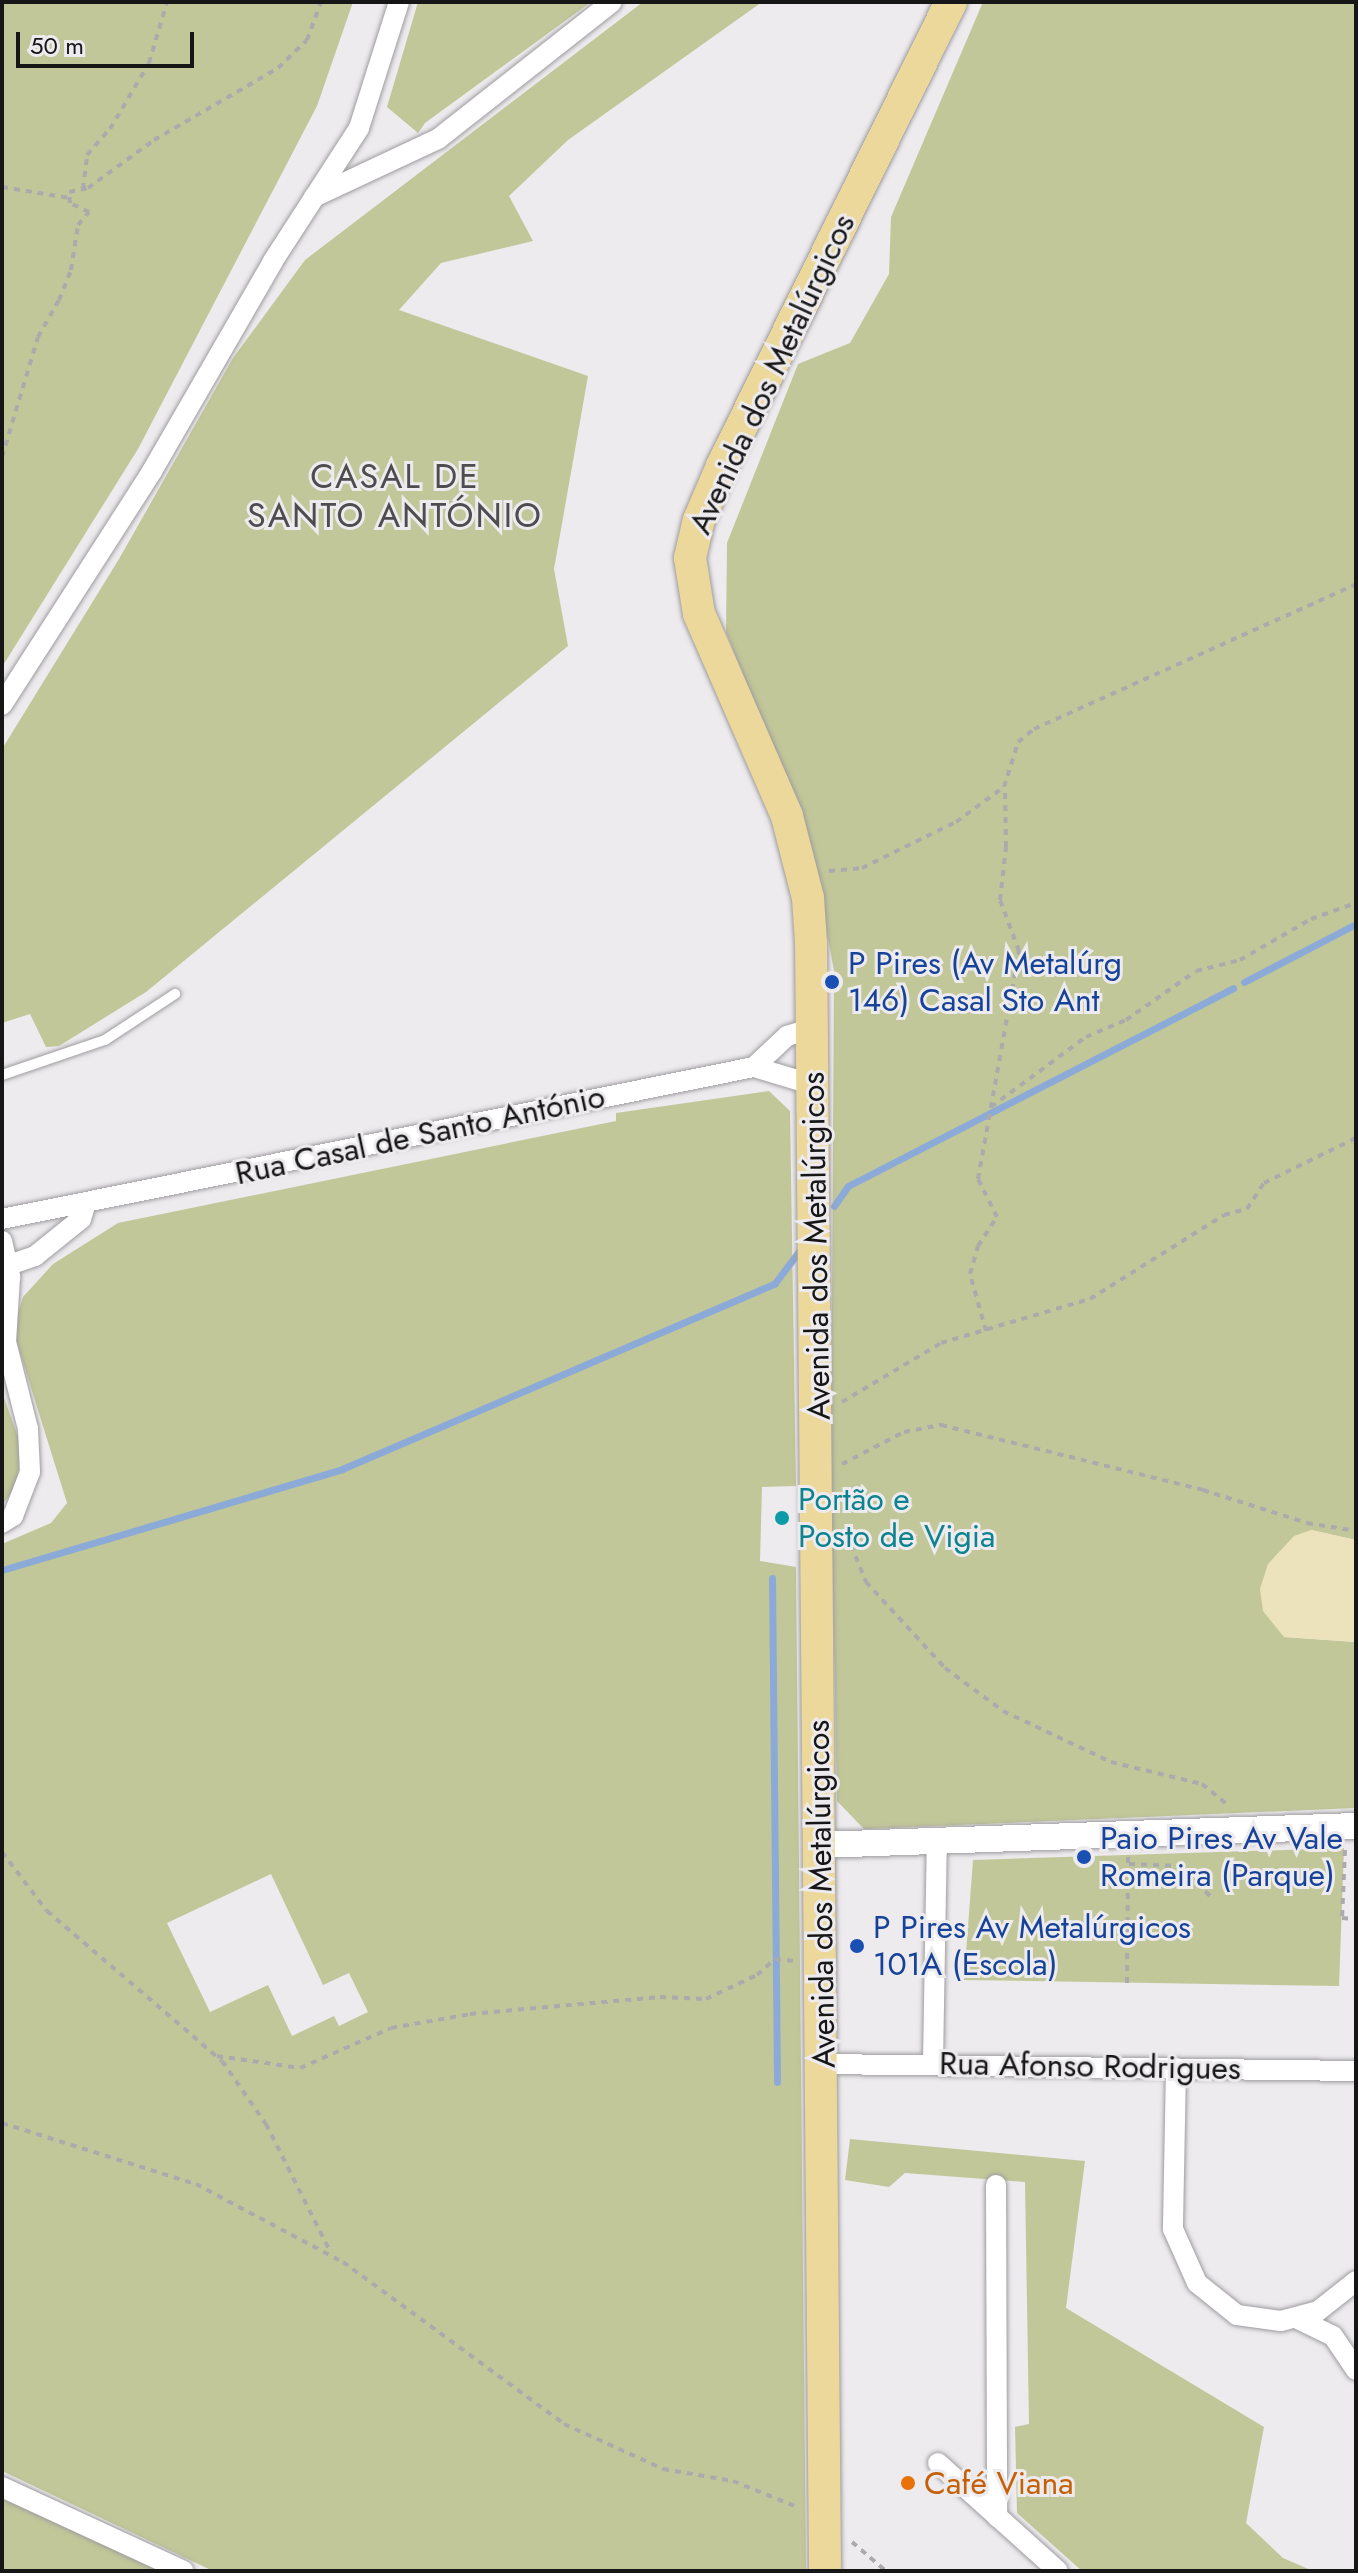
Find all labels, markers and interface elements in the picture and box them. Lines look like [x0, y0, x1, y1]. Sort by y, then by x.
scale bar [20, 16, 198, 66]
text: 50 m [30, 28, 84, 63]
street label: Avenida dos Metalúrgicos [681, 208, 863, 540]
district label: CASAL DE SANTO ANTÓNIO [247, 456, 543, 536]
place label: P Pires (Av Metalúrg 146) Casal Sto Ant [848, 945, 1122, 1020]
marker: P Pires (Av Metalúrg 146) Casal Sto Ant [823, 973, 841, 991]
street label: Avenida dos Metalúrgicos [794, 1071, 838, 1421]
street label: Rua Casal de Santo António [232, 1077, 608, 1193]
place label: Portão e Posto de Vigia [798, 1481, 995, 1556]
marker: Portão e Posto de Vigia [773, 1509, 791, 1527]
street label: Avenida dos Metalúrgicos [799, 1719, 843, 2069]
place label: Paio Pires Av Vale Romeira (Parque) [1100, 1820, 1343, 1895]
marker: Paio Pires Av Vale Romeira (Parque) [1075, 1848, 1093, 1866]
place label: P Pires Av Metalúrgicos 101A (Escola) [873, 1909, 1191, 1984]
marker: P Pires Av Metalúrgicos 101A (Escola) [848, 1937, 866, 1955]
street label: Rua Afonso Rodrigues [939, 2044, 1241, 2088]
place label: Café Viana [924, 2464, 1074, 2502]
marker: Café Viana [899, 2474, 917, 2492]

